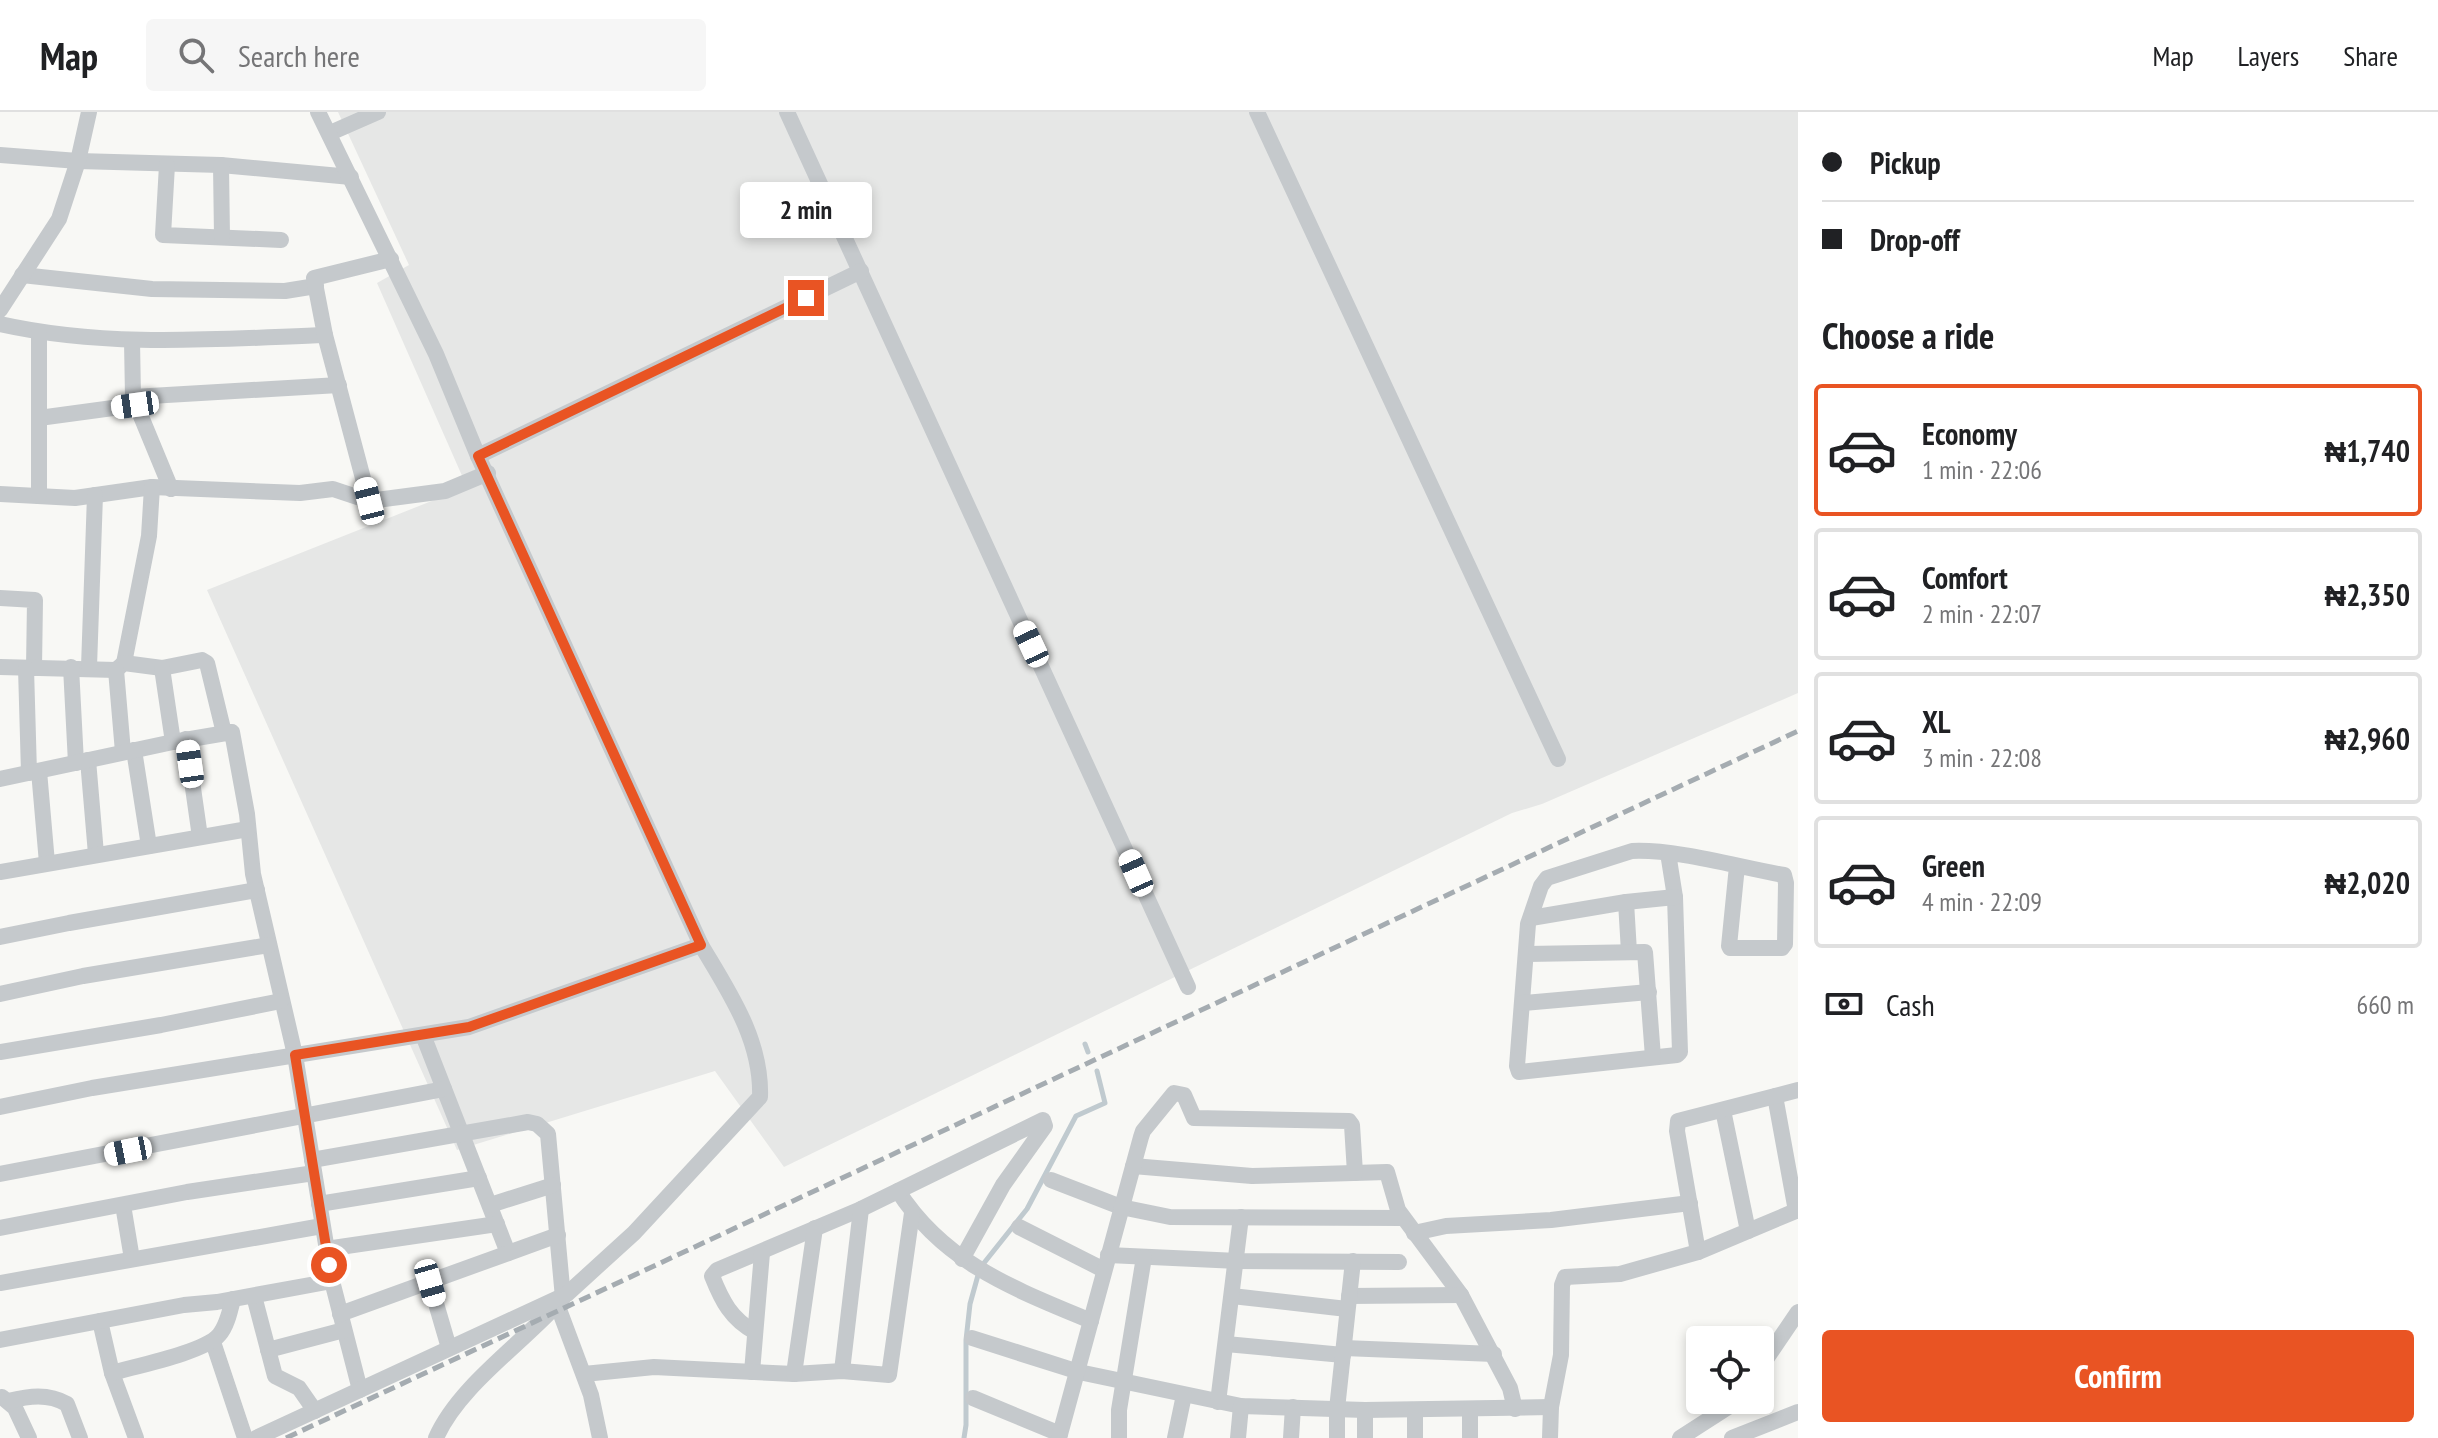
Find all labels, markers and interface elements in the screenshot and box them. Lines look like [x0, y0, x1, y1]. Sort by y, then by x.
search box [146, 19, 706, 91]
text: Map [40, 31, 98, 80]
icon: search [174, 33, 218, 77]
text: Search here [238, 36, 360, 75]
text: Map [2152, 37, 2194, 74]
text: Layers [2238, 37, 2299, 74]
text: Share [2343, 37, 2398, 74]
text: Pickup [1870, 143, 1941, 182]
callout: 2 min [740, 182, 872, 238]
text: 2 min [780, 193, 832, 226]
text: Drop-off [1870, 220, 1960, 259]
route end [788, 280, 824, 316]
text: Choose a ride [1822, 312, 1994, 359]
car [110, 390, 160, 420]
icon: car [1826, 414, 1898, 486]
text: Economy [1922, 414, 2017, 453]
text: ₦1,740 [2324, 431, 2410, 470]
text: 1 min · 22:06 [1922, 453, 2042, 486]
car [352, 475, 386, 527]
icon: car [1826, 558, 1898, 630]
text: Comfort [1922, 558, 2008, 597]
text: ₦2,350 [2324, 575, 2410, 614]
text: 2 min · 22:07 [1922, 597, 2042, 630]
car [1010, 617, 1052, 671]
icon: car [1826, 702, 1898, 774]
text: XL [1922, 702, 1951, 741]
text: ₦2,960 [2324, 719, 2410, 758]
car [175, 739, 205, 789]
text: 3 min · 22:08 [1922, 741, 2042, 774]
car [1115, 846, 1157, 900]
icon: car [1826, 846, 1898, 918]
text: Green [1922, 846, 1985, 885]
text: ₦2,020 [2324, 863, 2410, 902]
text: 4 min · 22:09 [1922, 885, 2042, 918]
icon: cash [1822, 982, 1866, 1026]
text: Cash [1886, 985, 1935, 1024]
text: 660 m [2356, 988, 2414, 1021]
car [102, 1135, 154, 1167]
route start [311, 1247, 347, 1283]
car [412, 1257, 448, 1309]
map controls [1686, 1326, 1774, 1414]
button: locate [1686, 1326, 1774, 1414]
button: Confirm [1822, 1330, 2414, 1422]

